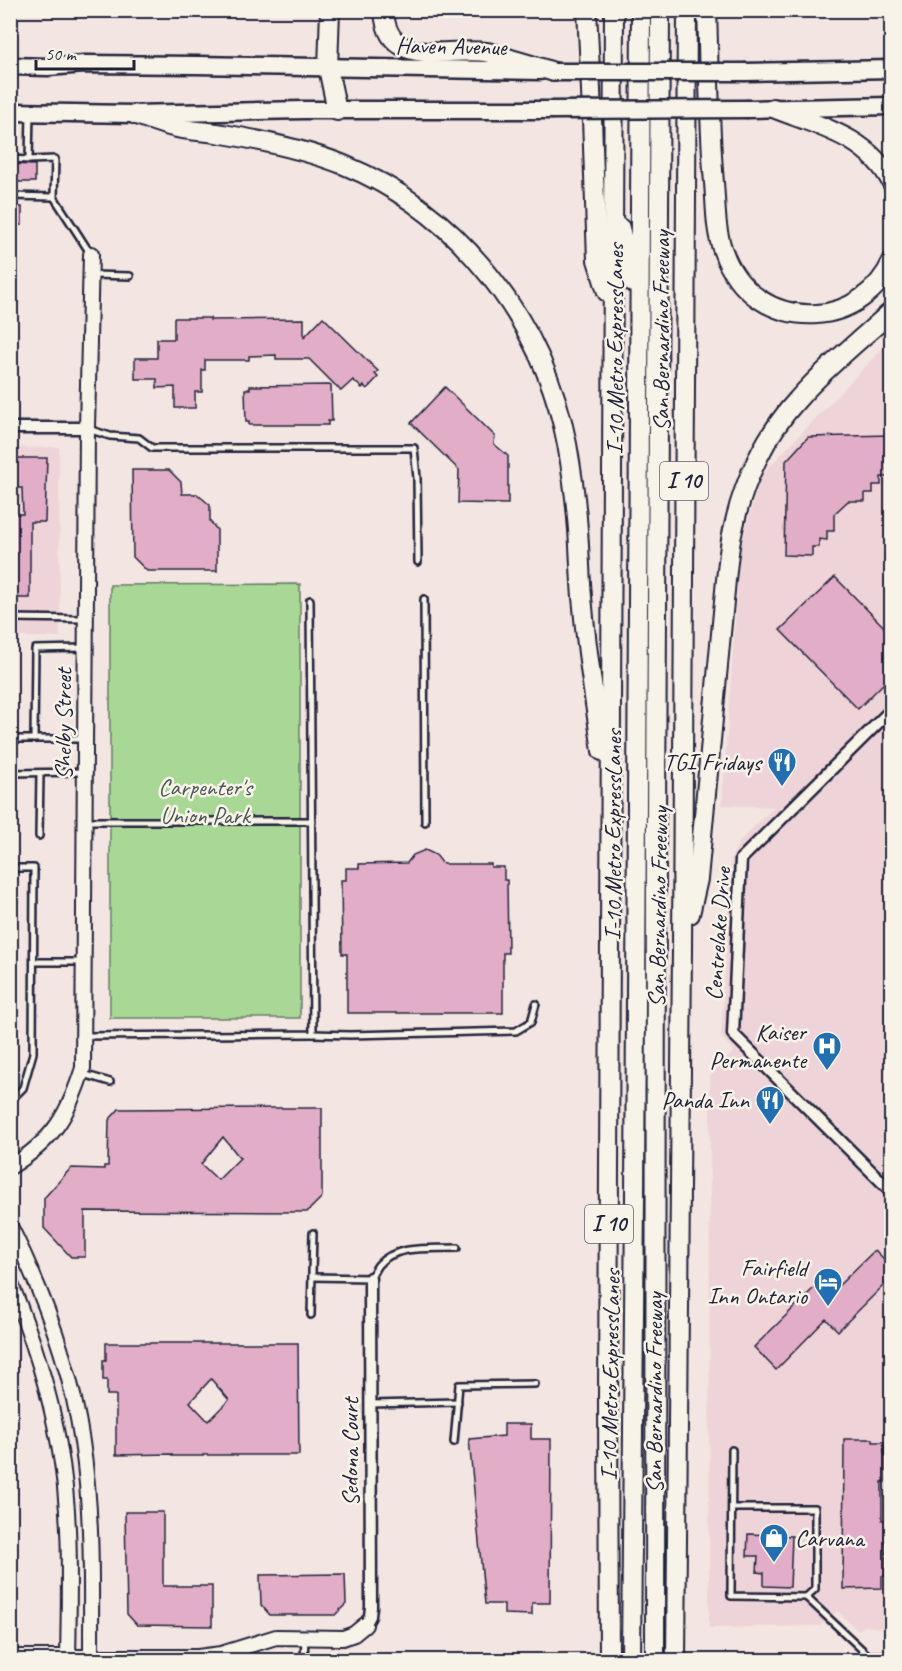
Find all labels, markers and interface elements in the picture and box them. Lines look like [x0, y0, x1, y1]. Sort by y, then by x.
street label: Haven Avenue [395, 30, 509, 62]
scale bar [36, 33, 134, 71]
text: 50 m [45, 43, 78, 65]
street label: San Bernardino Freeway [646, 229, 676, 431]
street label: I-10 Metro ExpressLanes [600, 242, 630, 455]
road number: I 10 [660, 462, 708, 500]
street label: Shelby Street [48, 666, 78, 780]
street label: I-10 Metro ExpressLanes [598, 728, 628, 941]
restaurant icon: TGI Fridays [766, 746, 798, 788]
place label: TGI Fridays [664, 747, 764, 777]
park label: Carpenter's Union Park [158, 772, 255, 830]
street label: San Bernardino Freeway [641, 805, 675, 1008]
street label: Centrelake Drive [698, 864, 738, 1002]
place label: Kaiser Permanente [709, 1017, 808, 1075]
hospital icon: Kaiser Permanente [811, 1030, 843, 1072]
restaurant icon: Panda Inn [754, 1084, 786, 1126]
place label: Panda Inn [661, 1085, 750, 1115]
road number: I 10 [585, 1205, 633, 1243]
place label: Fairfield Inn Ontario [707, 1253, 811, 1311]
hotel icon: Fairfield Inn Ontario [812, 1266, 844, 1308]
street label: I-10 Metro ExpressLanes [593, 1267, 627, 1481]
street label: San Bernardino Freeway [639, 1291, 669, 1493]
street label: Sedona Court [335, 1396, 365, 1506]
shop icon: Carvana [758, 1522, 790, 1564]
place label: Carvana [795, 1523, 866, 1553]

